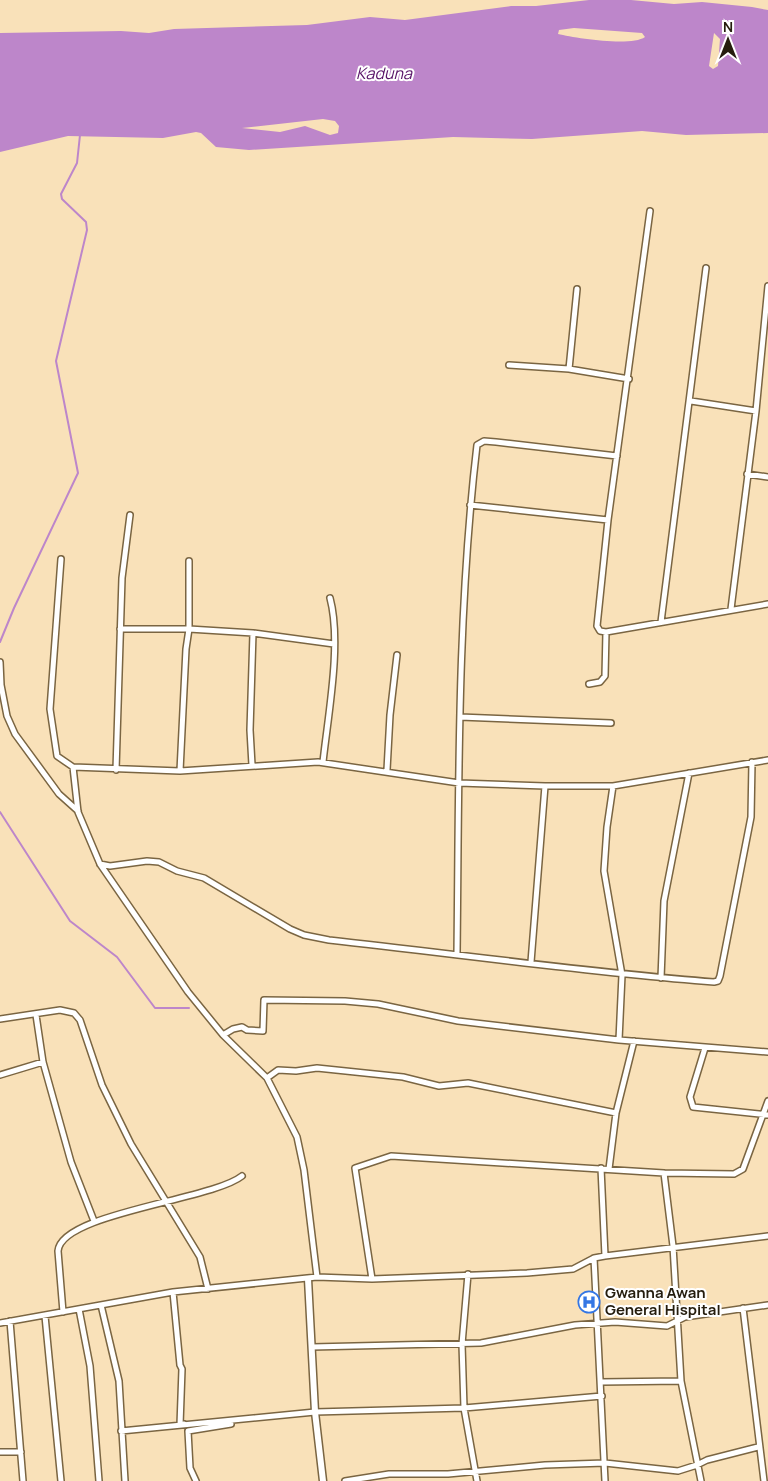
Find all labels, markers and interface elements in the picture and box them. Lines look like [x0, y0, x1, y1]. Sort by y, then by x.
north arrow [703, 15, 753, 65]
text: N [723, 17, 733, 36]
water label: Kaduna [356, 62, 413, 84]
place label: Gwanna Awan General Hispital [605, 1282, 721, 1320]
hospital icon: Gwanna Awan General Hispital [577, 1290, 601, 1314]

